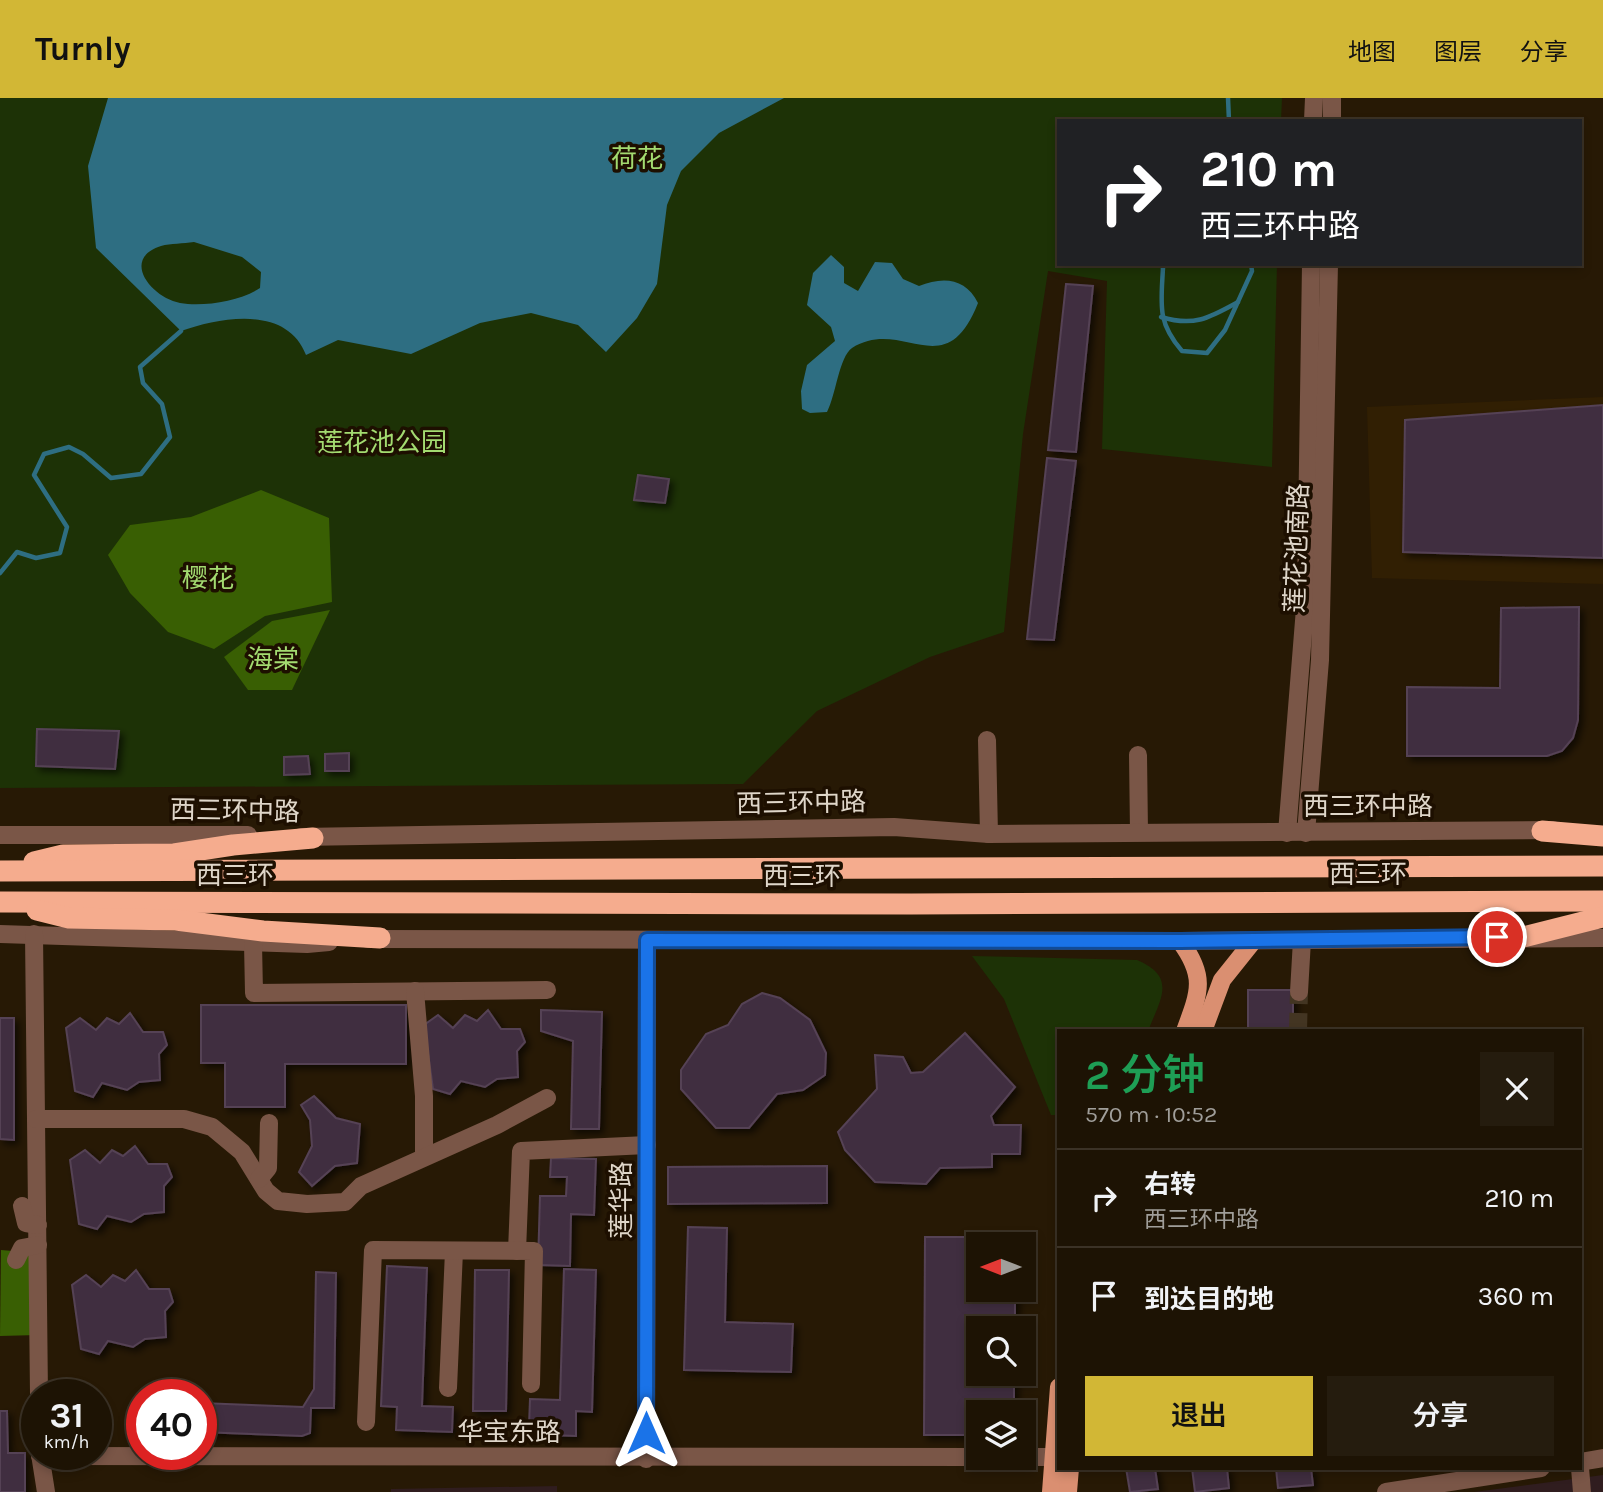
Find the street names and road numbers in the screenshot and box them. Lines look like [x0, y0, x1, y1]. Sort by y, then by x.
street label: 莲花池南路 [1279, 482, 1315, 614]
street label: 西三环中路 [736, 786, 866, 820]
street label: 西三环中路 [1303, 791, 1433, 822]
street label: 西三环中路 [170, 794, 300, 828]
street label: 西三环 [1329, 859, 1407, 890]
street label: 西三环 [196, 860, 274, 891]
street label: 西三环 [763, 861, 841, 892]
street label: 莲华路 [606, 1161, 637, 1239]
street label: 华宝东路 [457, 1417, 561, 1448]

